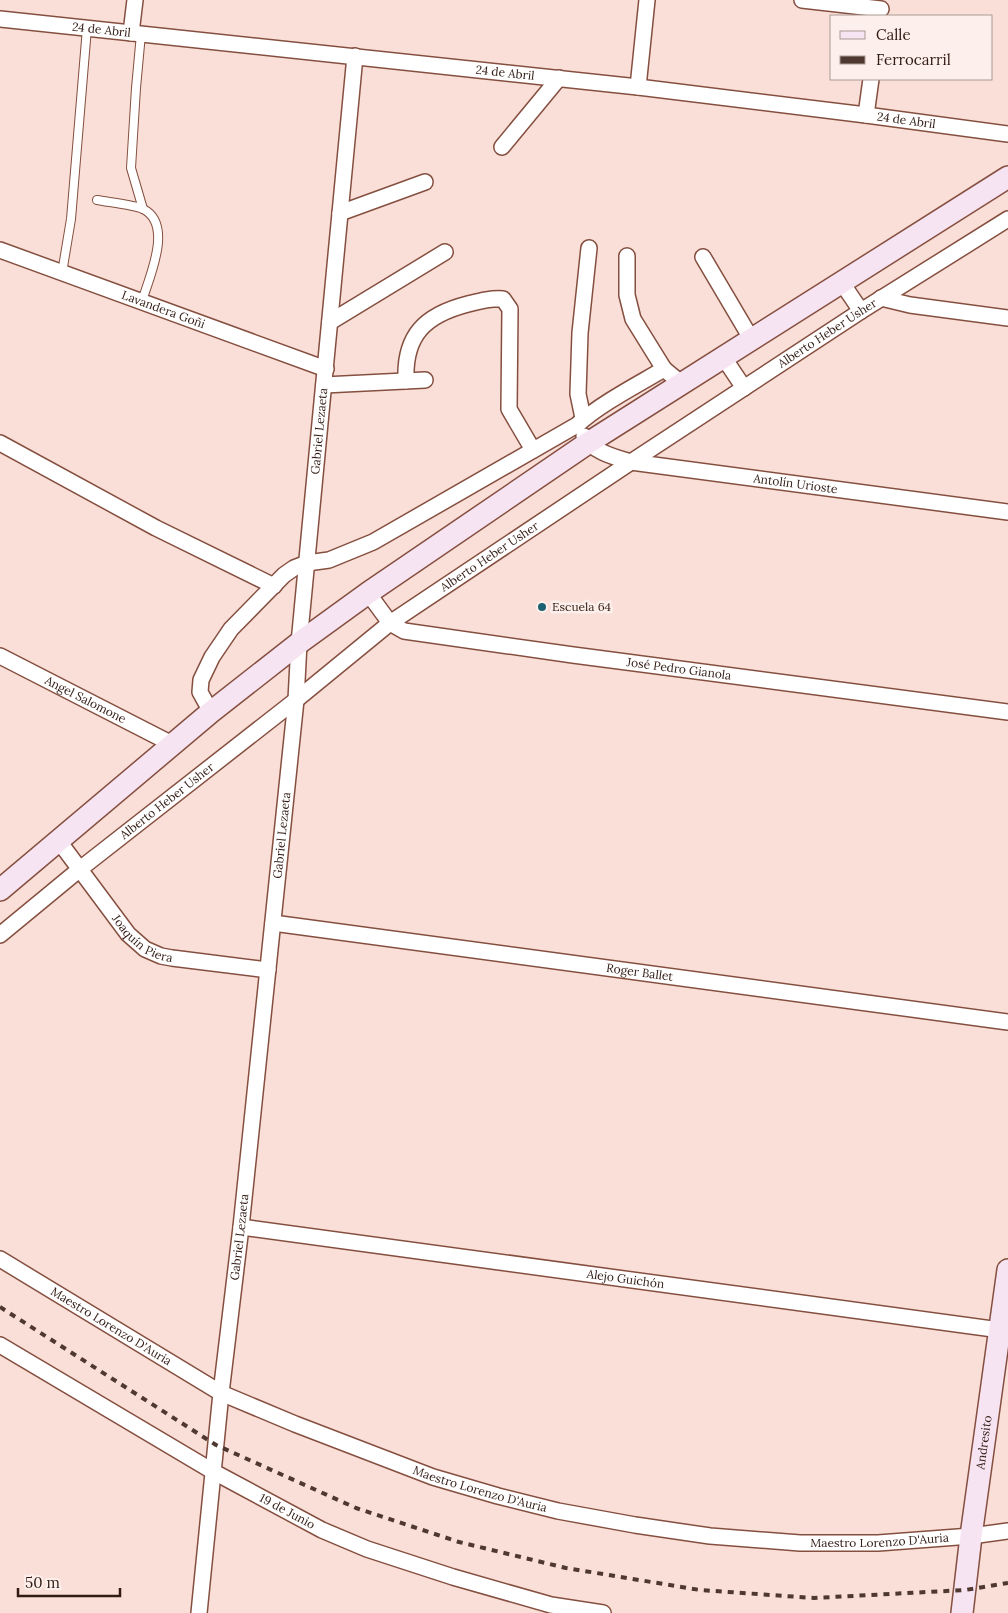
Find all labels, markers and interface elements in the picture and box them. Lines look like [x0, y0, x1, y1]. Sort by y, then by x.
legend [830, 15, 993, 80]
street label: 24 de Abril [71, 19, 132, 40]
text: Calle [876, 25, 911, 44]
text: Ferrocarril [876, 50, 951, 69]
street label: 24 de Abril [475, 62, 535, 83]
street label: 24 de Abril [876, 109, 937, 131]
street label: Lavandera Goñi [120, 287, 207, 331]
street label: Alberto Heber Usher [774, 295, 880, 371]
street label: Gabriel Lezaeta [307, 387, 330, 475]
street label: Antolín Urioste [752, 470, 839, 496]
street label: Alberto Heber Usher [436, 517, 542, 595]
place label: Escuela 64 [552, 599, 612, 614]
marker: Escuela 64 [536, 601, 548, 613]
street label: José Pedro Gianola [625, 654, 732, 683]
street label: Angel Salomone [42, 672, 129, 726]
street label: Alberto Heber Usher [116, 759, 217, 843]
street label: Gabriel Lezaeta [269, 791, 293, 879]
street label: Joaquín Piera [109, 911, 174, 965]
street label: Roger Ballet [605, 960, 674, 984]
street label: Gabriel Lezaeta [227, 1193, 251, 1281]
street label: Alejo Guichón [585, 1266, 665, 1291]
street label: Maestro Lorenzo D'Auria [48, 1284, 175, 1368]
street label: Andresito [972, 1414, 995, 1471]
street label: Maestro Lorenzo D'Auria [411, 1462, 549, 1515]
street label: 19 de Junio [257, 1490, 318, 1532]
street label: Maestro Lorenzo D'Auria [810, 1530, 949, 1550]
scale bar [18, 1566, 120, 1598]
text: 50 m [25, 1573, 60, 1592]

